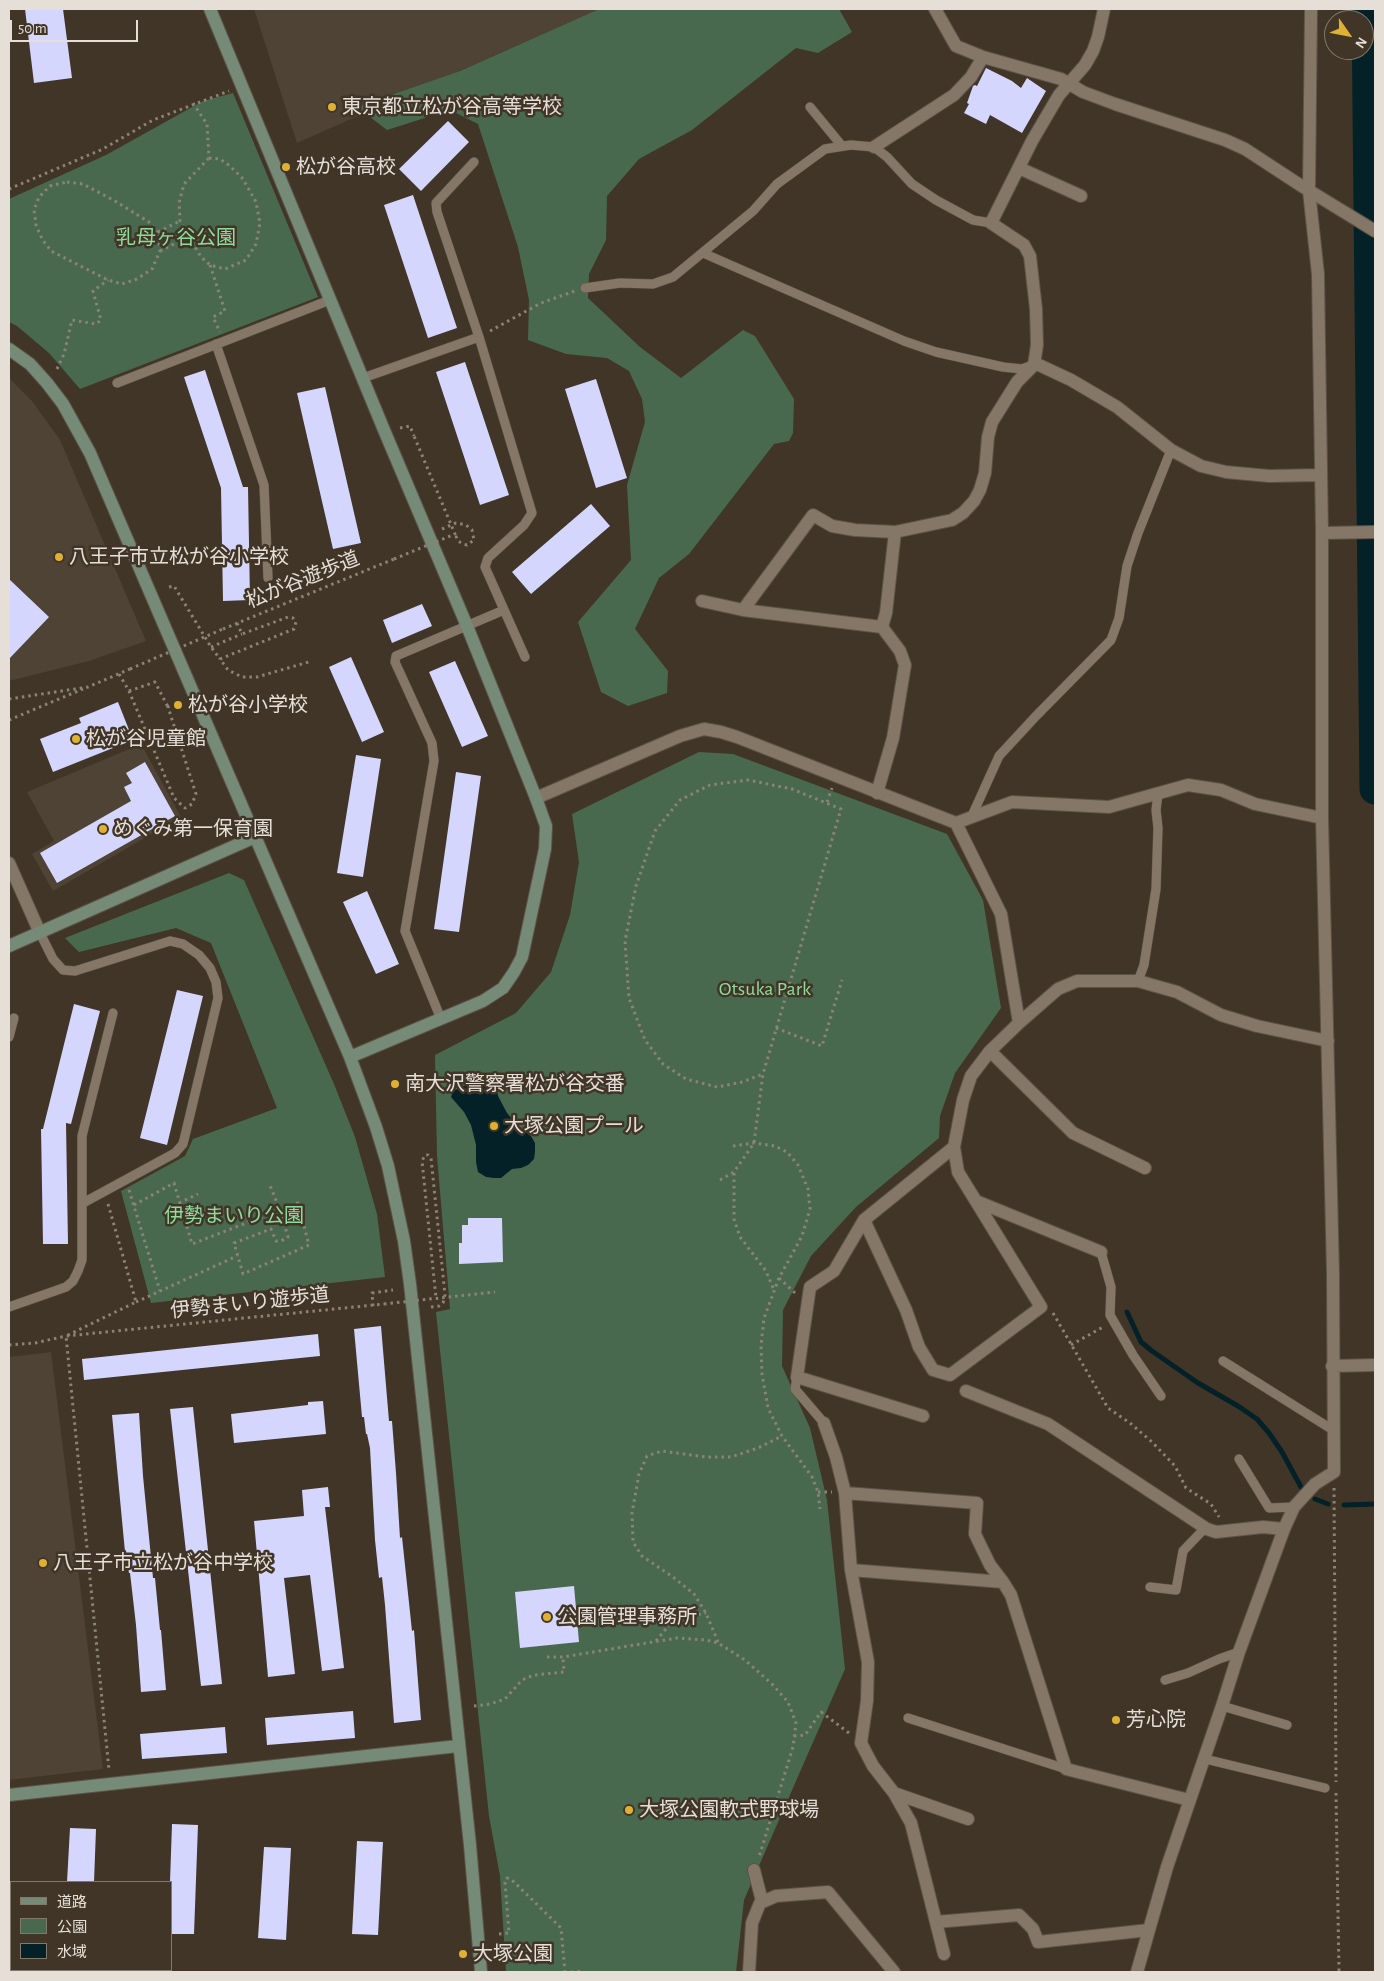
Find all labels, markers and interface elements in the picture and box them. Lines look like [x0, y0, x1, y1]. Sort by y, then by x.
scale bar [12, 10, 140, 42]
north arrow [1324, 10, 1374, 60]
text: 50 m [18, 21, 47, 36]
text: N [1352, 35, 1369, 51]
place label: 東京都立松が谷高等学校 [342, 95, 562, 119]
marker: 東京都立松が谷高等学校 [326, 101, 338, 113]
place label: 松が谷高校 [296, 155, 396, 179]
marker: 松が谷高校 [280, 161, 292, 173]
park label: 乳母ヶ谷公園 [116, 226, 236, 250]
place label: 八王子市立松が谷小学校 [69, 545, 289, 569]
street label: 松が谷遊歩道 [243, 546, 363, 614]
marker: 八王子市立松が谷小学校 [53, 551, 65, 563]
place label: 松が谷小学校 [188, 693, 308, 717]
marker: 松が谷小学校 [172, 699, 184, 711]
place label: 松が谷児童館 [86, 727, 206, 751]
marker: 松が谷児童館 [70, 733, 82, 745]
place label: めぐみ第一保育園 [113, 817, 273, 841]
marker: めぐみ第一保育園 [97, 823, 109, 835]
park label: Otsuka Park [719, 977, 811, 1001]
place label: 南大沢警察署松が谷交番 [405, 1072, 625, 1096]
marker: 南大沢警察署松が谷交番 [389, 1078, 401, 1090]
place label: 大塚公園プール [504, 1114, 644, 1138]
marker: 大塚公園プール [488, 1120, 500, 1132]
park label: 伊勢まいり公園 [164, 1204, 304, 1228]
street label: 伊勢まいり遊歩道 [169, 1283, 331, 1323]
place label: 八王子市立松が谷中学校 [53, 1551, 273, 1575]
marker: 八王子市立松が谷中学校 [37, 1557, 49, 1569]
place label: 公園管理事務所 [557, 1605, 697, 1629]
marker: 公園管理事務所 [541, 1611, 553, 1623]
place label: 芳心院 [1126, 1708, 1186, 1732]
marker: 芳心院 [1110, 1714, 1122, 1726]
place label: 大塚公園軟式野球場 [639, 1798, 819, 1822]
marker: 大塚公園軟式野球場 [623, 1804, 635, 1816]
legend [10, 1881, 172, 1971]
text: 道路 [57, 1895, 87, 1910]
text: 公園 [57, 1920, 87, 1935]
place label: 大塚公園 [473, 1942, 553, 1966]
text: 水域 [57, 1945, 87, 1960]
marker: 大塚公園 [457, 1948, 469, 1960]

